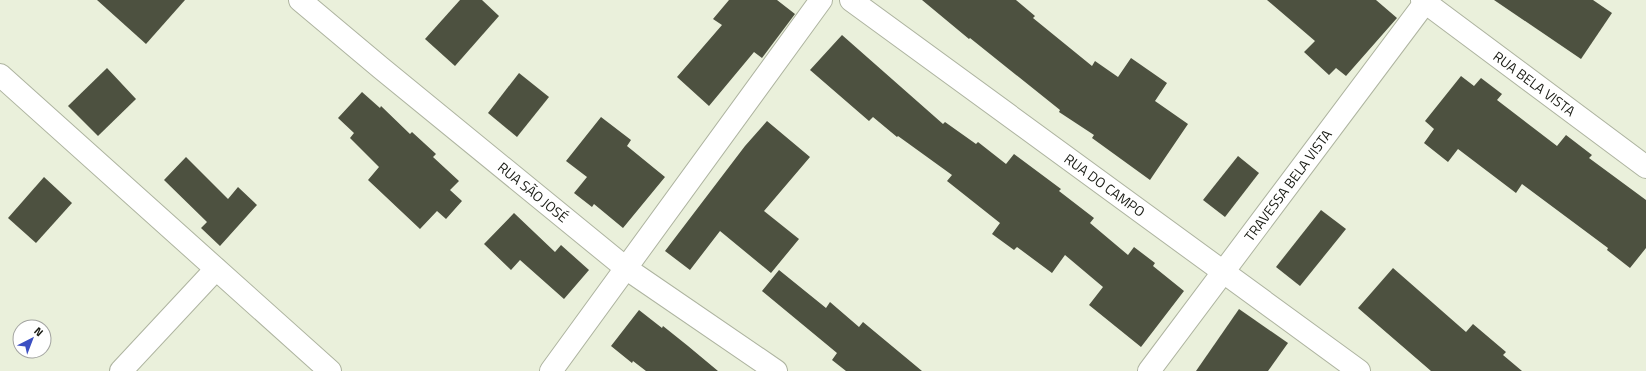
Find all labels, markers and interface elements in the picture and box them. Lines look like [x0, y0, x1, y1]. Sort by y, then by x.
street label: RUA BELA VISTA [1489, 46, 1581, 121]
street label: TRAVESSA BELA VISTA [1239, 124, 1337, 245]
street label: RUA DO CAMPO [1060, 148, 1150, 221]
street label: RUA SÃO JOSÉ [493, 157, 573, 227]
north arrow [12, 319, 52, 359]
text: N [31, 323, 47, 340]

